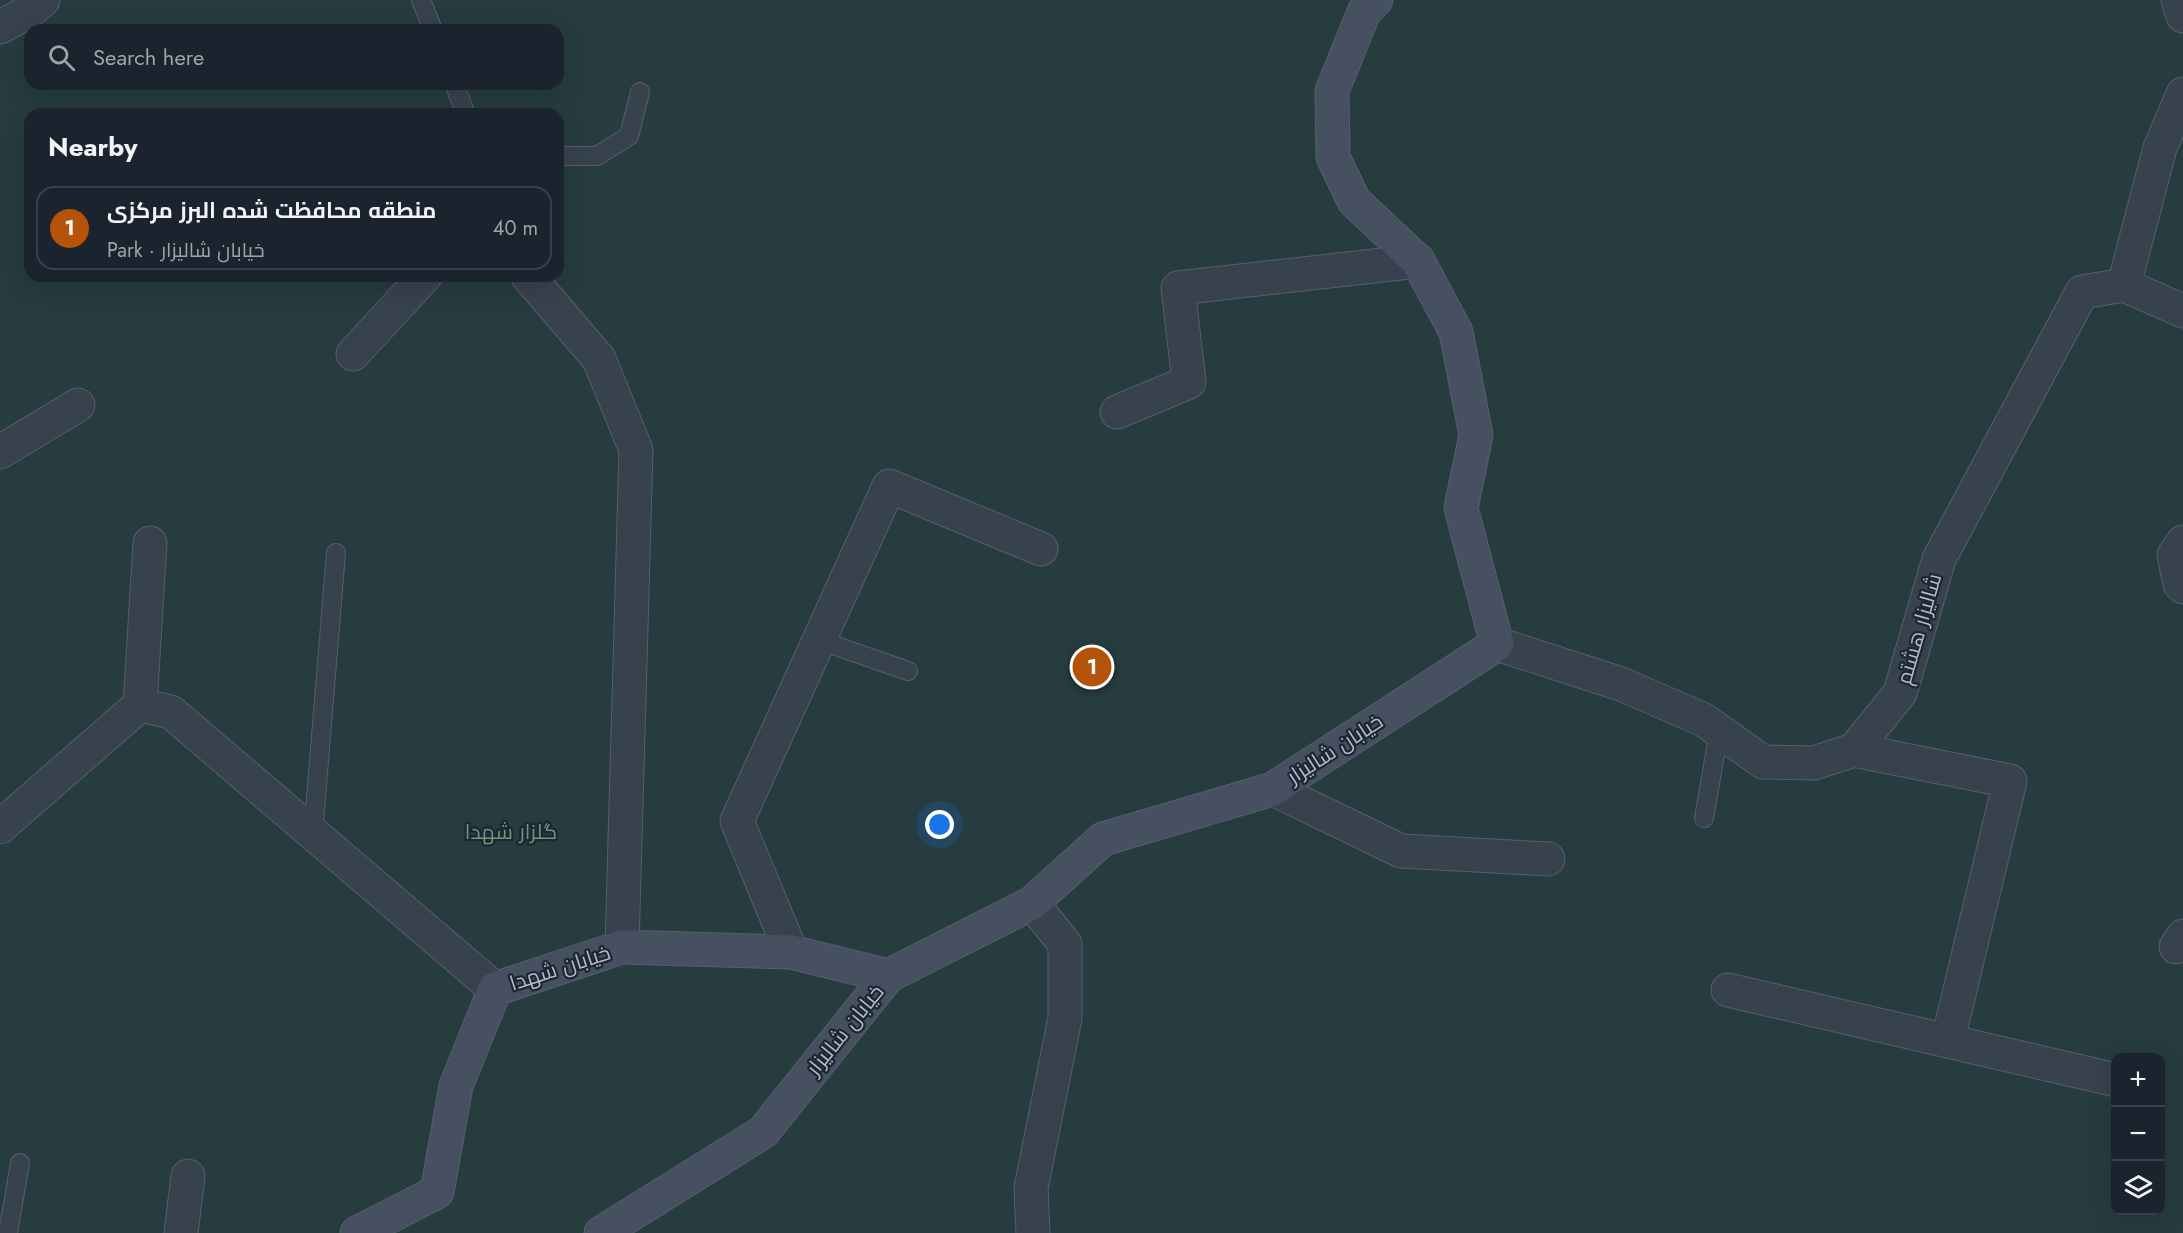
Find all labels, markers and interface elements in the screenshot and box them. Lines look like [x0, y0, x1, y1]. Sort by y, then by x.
search box [24, 24, 564, 90]
icon: search [45, 41, 78, 74]
text: Search here [93, 41, 204, 73]
text: Nearby [48, 128, 137, 166]
text: منطقه محافظت شده البرز مرکزی [107, 194, 436, 226]
text: 1 [64, 214, 75, 243]
text: 40 m [493, 214, 538, 243]
text: Park · خیابان شالیزار [107, 236, 265, 265]
street label: شالیزار هشتم [1889, 570, 1949, 688]
pin: 1 [1072, 644, 1112, 690]
street label: خیابان شالیزار [1280, 707, 1389, 792]
your location [925, 810, 954, 839]
park label: گلزار شهدا [465, 817, 557, 847]
street label: خیابان شهدا [506, 938, 614, 998]
street label: خیابان شالیزار [798, 978, 891, 1083]
map controls [2111, 1053, 2165, 1215]
button: + [2111, 1053, 2165, 1107]
button: − [2111, 1107, 2165, 1161]
button: layers [2111, 1161, 2165, 1215]

